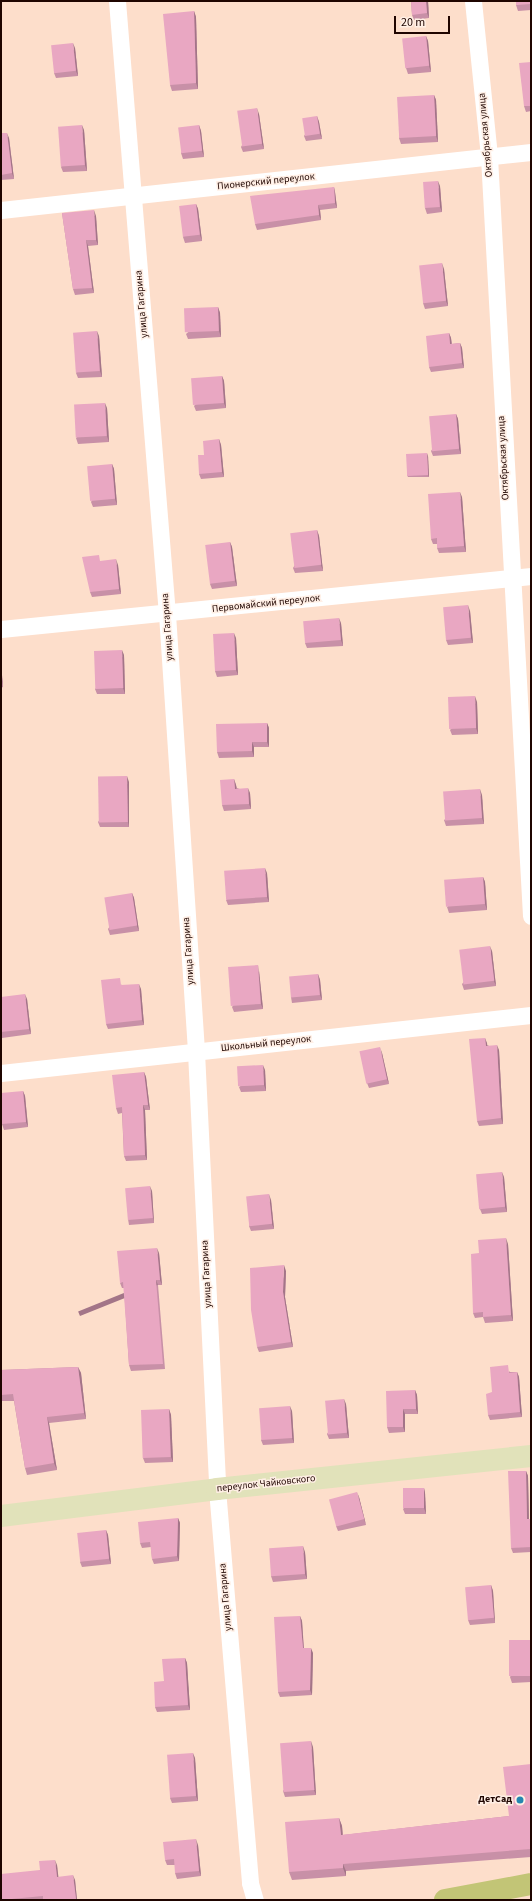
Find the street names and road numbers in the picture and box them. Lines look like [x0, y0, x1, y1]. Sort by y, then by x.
street label: Октябрьская улица [476, 92, 496, 178]
street label: Пионерский переулок [217, 171, 315, 193]
street label: улица Гагарина [133, 270, 151, 338]
street label: Октябрьская улица [496, 415, 512, 501]
street label: Первомайский переулок [211, 592, 321, 616]
street label: улица Гагарина [160, 593, 176, 661]
street label: улица Гагарина [181, 917, 197, 985]
street label: Школьный переулок [220, 1033, 312, 1055]
street label: улица Гагарина [199, 1240, 215, 1308]
street label: переулок Чайковского [216, 1473, 316, 1495]
street label: улица Гагарина [217, 1563, 235, 1631]

